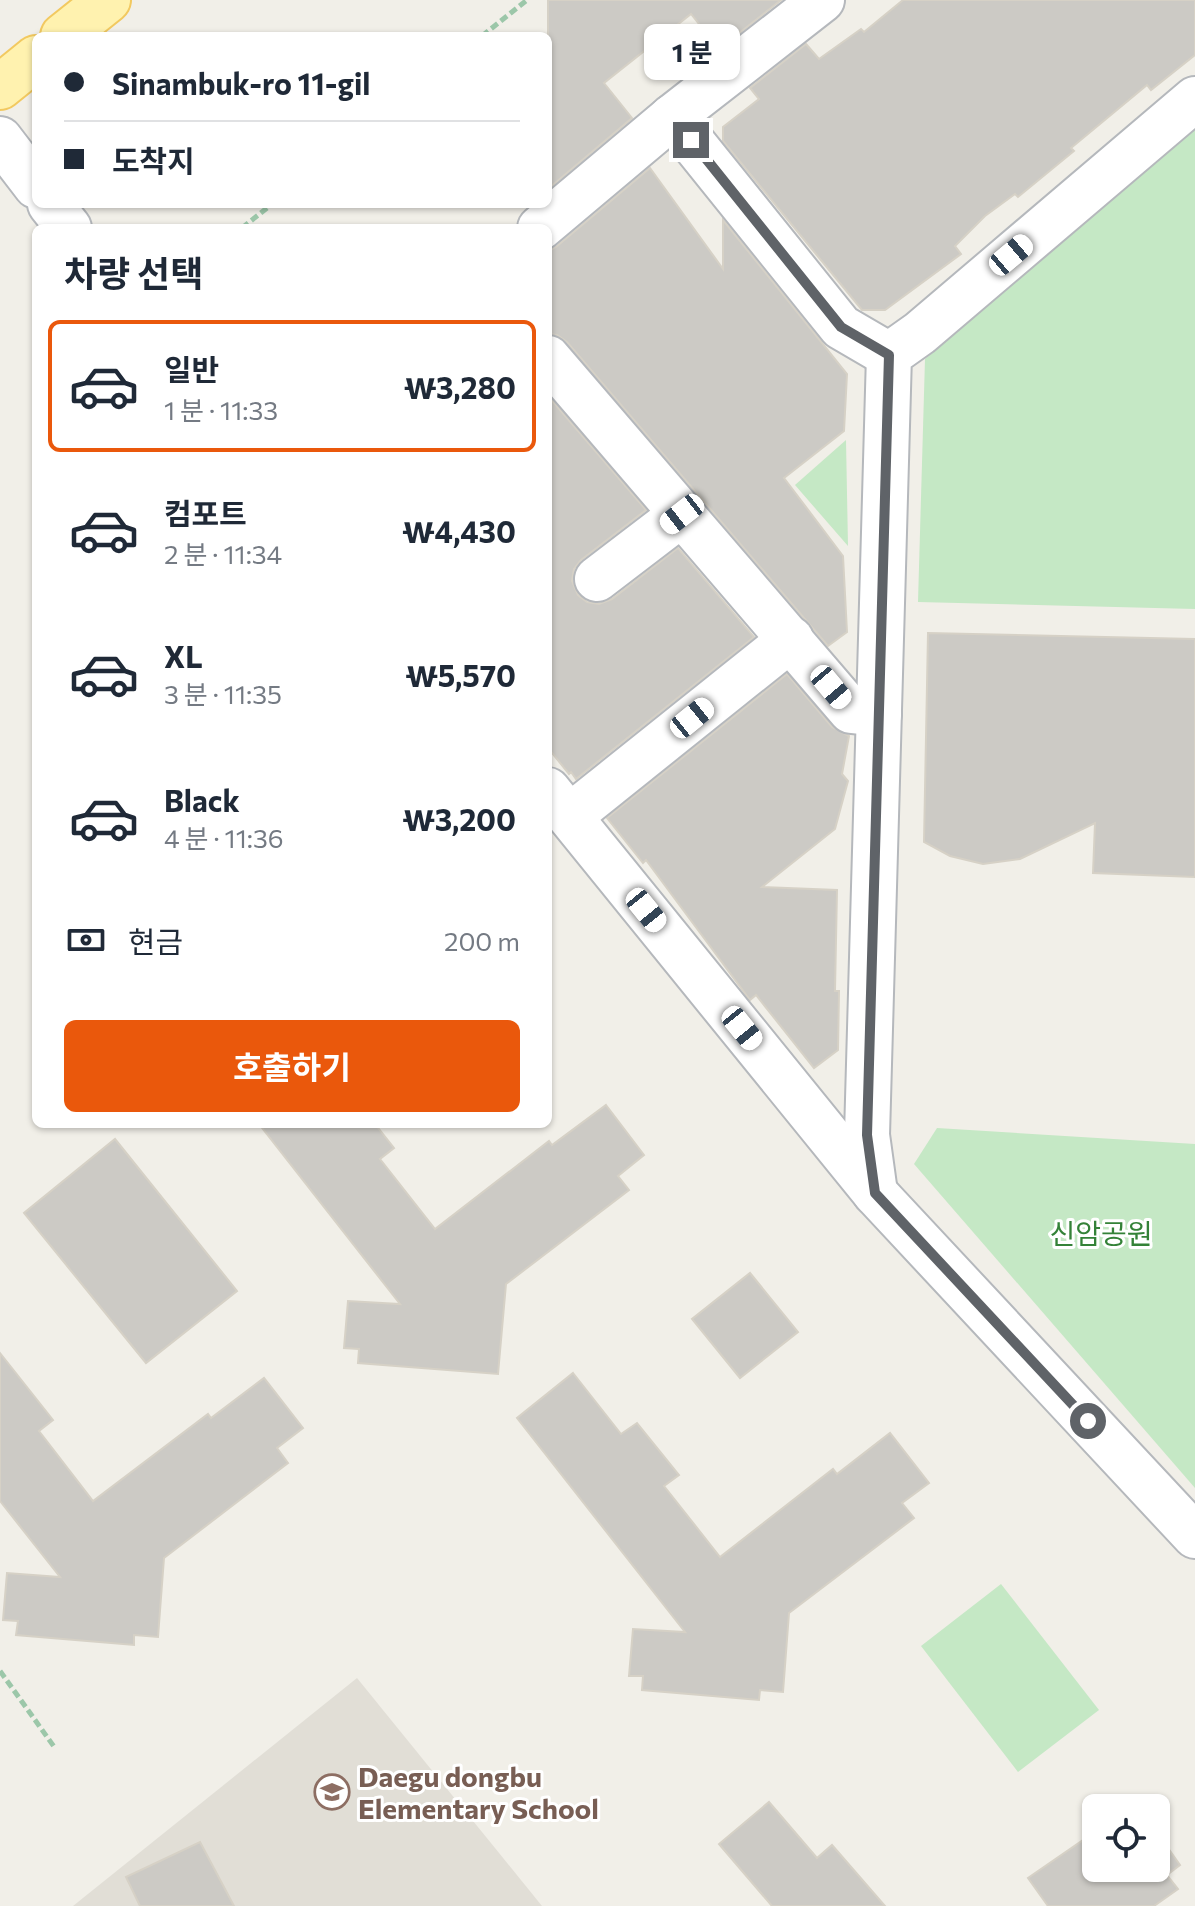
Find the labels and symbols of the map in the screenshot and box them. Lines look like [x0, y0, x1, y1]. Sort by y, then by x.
callout: 1 분 [643, 24, 739, 80]
route end [673, 122, 709, 158]
car [985, 230, 1037, 280]
car [656, 490, 708, 538]
car [806, 661, 856, 713]
car [666, 694, 718, 742]
car [622, 884, 670, 936]
car [718, 1002, 766, 1054]
park label: 신암공원 [1049, 1216, 1153, 1250]
route start [1070, 1403, 1106, 1439]
place label: Daegu dongbu Elementary School [358, 1759, 599, 1825]
school or university icon: Daegu dongbu Elementary School [313, 1773, 351, 1811]

